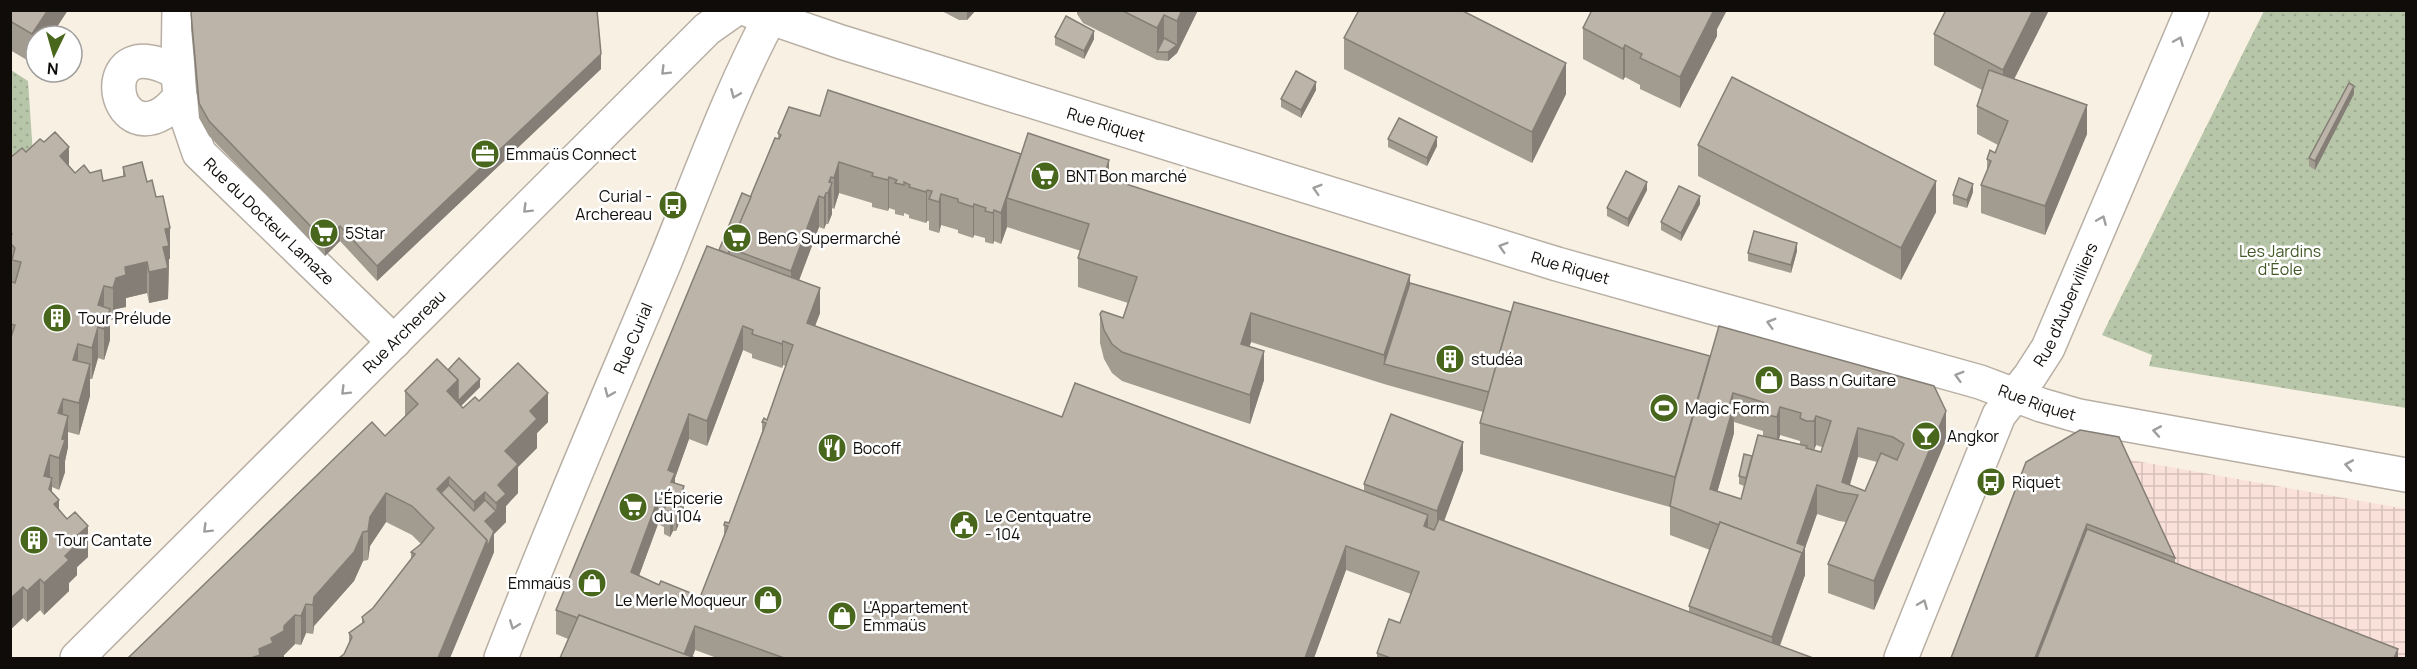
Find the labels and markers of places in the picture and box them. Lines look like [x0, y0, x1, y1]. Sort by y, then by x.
office icon: Emmaüs Connect [469, 138, 501, 170]
place label: Emmaüs Connect [506, 143, 637, 165]
supermarket icon: BNT Bon marché [1029, 160, 1061, 192]
place label: BNT Bon marché [1066, 165, 1187, 187]
place label: Curial - Archereau [575, 185, 652, 225]
bus stop icon: Curial - Archereau [657, 189, 689, 221]
supermarket icon: 5Star [308, 217, 340, 249]
place label: 5Star [345, 222, 385, 244]
supermarket icon: BenG Supermarché [721, 222, 753, 254]
place label: BenG Supermarché [758, 227, 901, 249]
building icon: Tour Prélude [41, 302, 73, 334]
place label: Tour Prélude [78, 307, 171, 329]
building icon: studéa [1434, 343, 1466, 375]
place label: studéa [1471, 348, 1523, 370]
shop icon: Bass n Guitare [1753, 364, 1785, 396]
place label: Bass n Guitare [1790, 369, 1896, 391]
sports icon: Magic Form [1648, 392, 1680, 424]
place label: Magic Form [1685, 397, 1769, 419]
bar icon: Angkor [1910, 420, 1942, 452]
place label: Angkor [1947, 425, 1999, 447]
restaurant icon: Bocoff [816, 432, 848, 464]
place label: Bocoff [853, 437, 901, 459]
bus stop icon: Riquet [1975, 466, 2007, 498]
place label: Riquet [2012, 471, 2061, 493]
place label: L'Épicerie du 104 [654, 487, 723, 527]
supermarket icon: L'Épicerie du 104 [617, 491, 649, 523]
place label: Le Centquatre - 104 [985, 505, 1091, 545]
public building icon: Le Centquatre - 104 [948, 509, 980, 541]
building icon: Tour Cantate [18, 524, 50, 556]
place label: Tour Cantate [55, 529, 152, 551]
shop icon: Emmaüs [576, 567, 608, 599]
place label: Emmaüs [508, 572, 571, 594]
shop icon: Le Merle Moqueur [752, 584, 784, 616]
place label: Le Merle Moqueur [615, 589, 747, 611]
place label: L'Appartement Emmaüs [863, 596, 968, 636]
shop icon: L'Appartement Emmaüs [826, 600, 858, 632]

